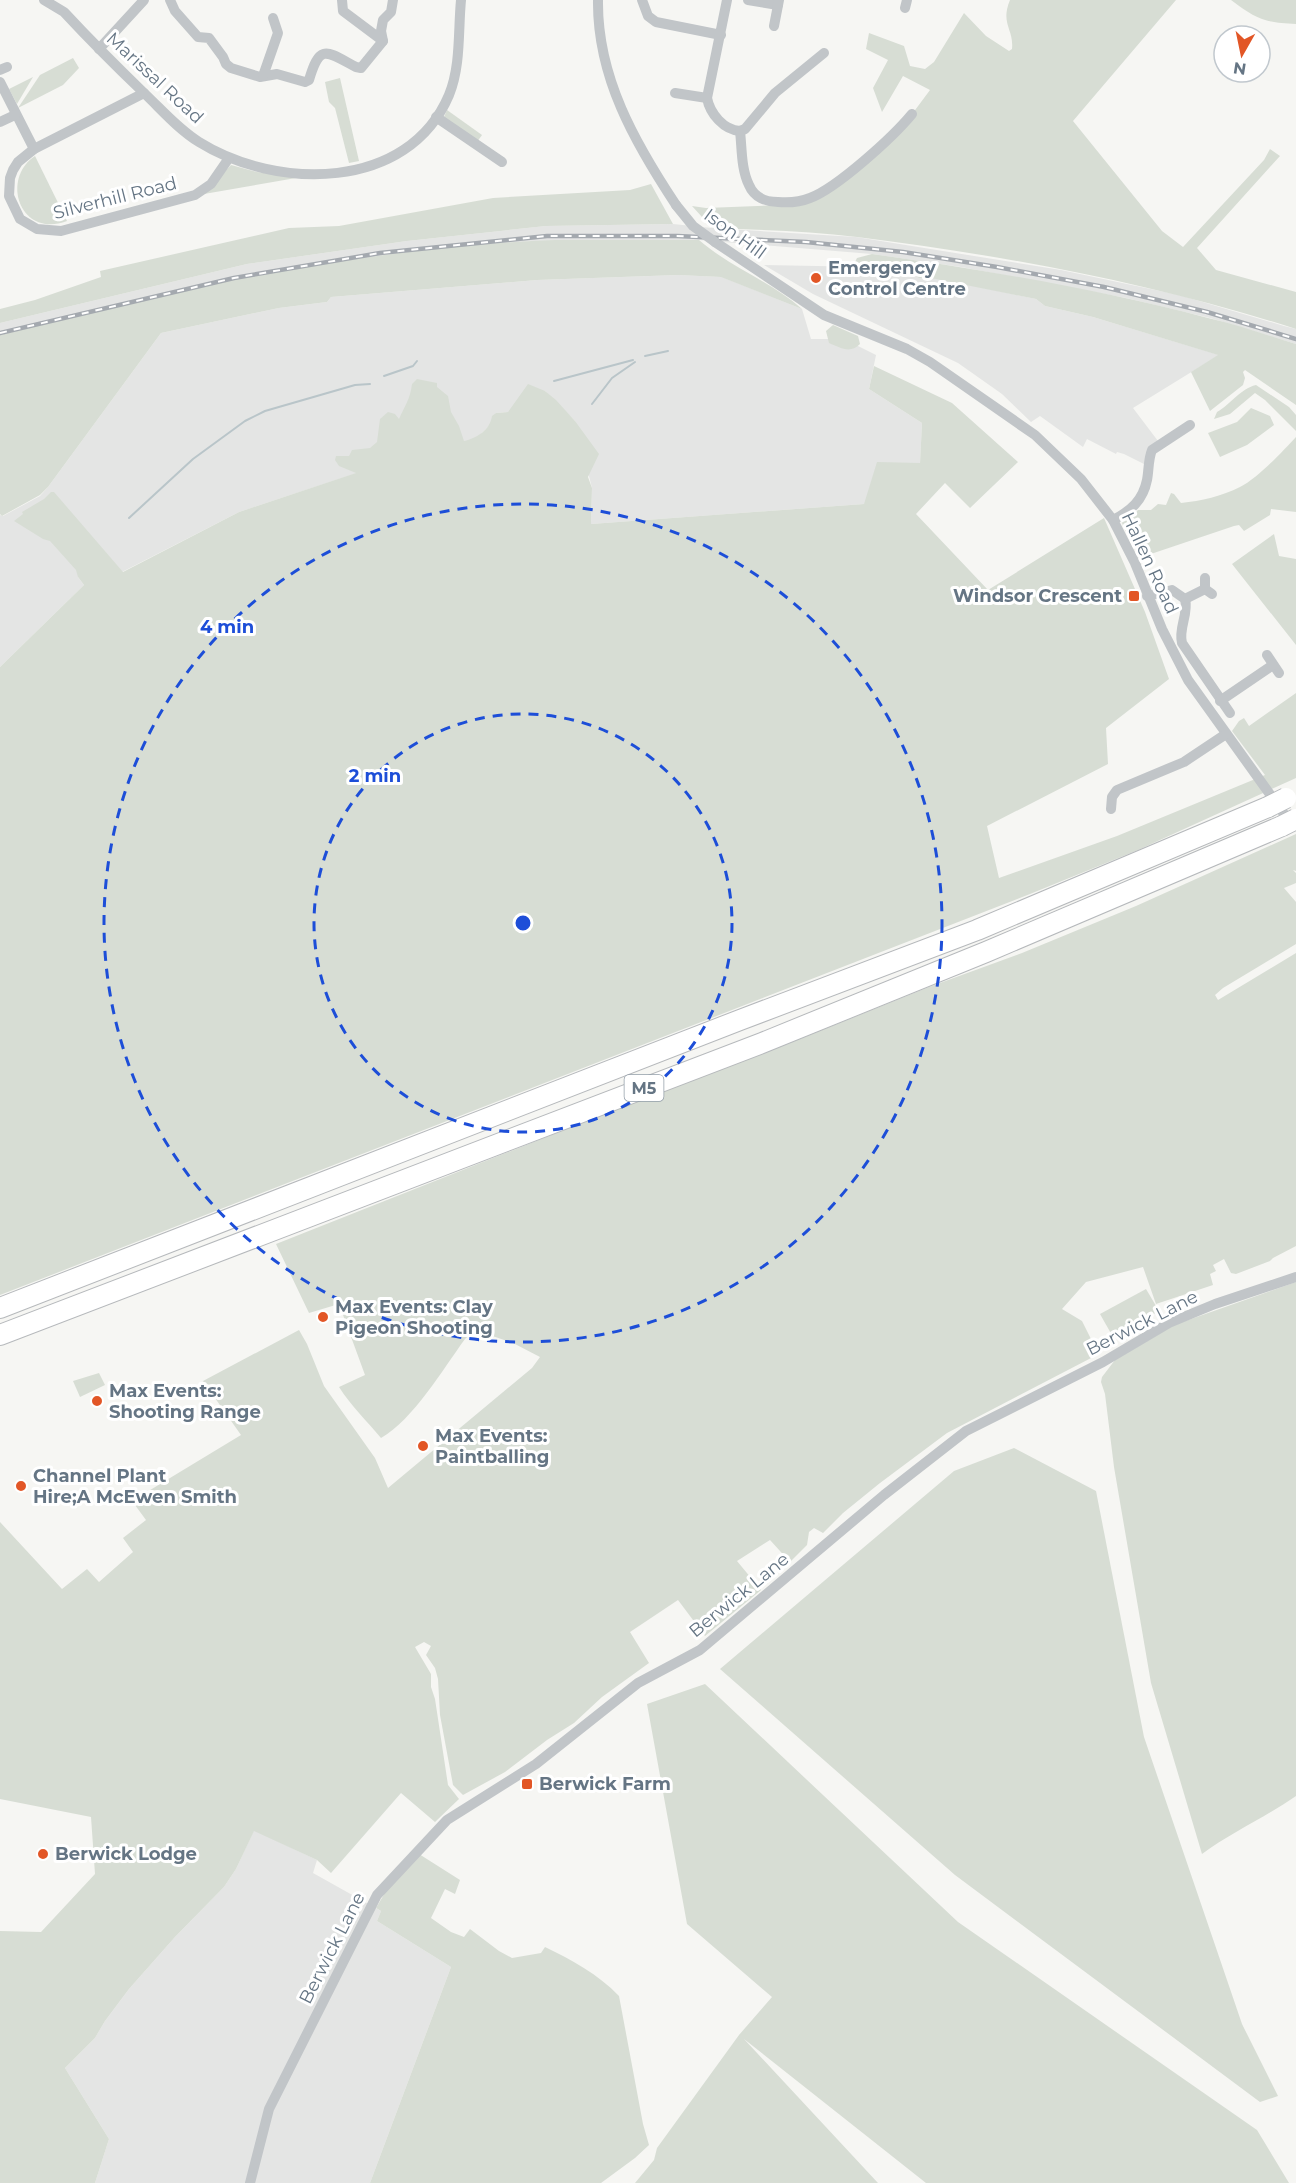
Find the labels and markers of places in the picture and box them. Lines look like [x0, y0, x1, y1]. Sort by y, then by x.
place label: Emergency Control Centre [828, 257, 966, 300]
marker: Emergency Control Centre [809, 271, 823, 285]
place label: Windsor Crescent [953, 585, 1122, 607]
marker: Windsor Crescent [1127, 589, 1141, 603]
centre of rings [513, 913, 533, 933]
place label: Max Events: Clay Pigeon Shooting [335, 1296, 493, 1339]
marker: Max Events: Clay Pigeon Shooting [316, 1310, 330, 1324]
place label: Max Events: Shooting Range [109, 1380, 261, 1423]
marker: Max Events: Shooting Range [90, 1394, 104, 1408]
place label: Max Events: Paintballing [435, 1425, 549, 1468]
marker: Max Events: Paintballing [416, 1439, 430, 1453]
place label: Channel Plant Hire;A McEwen Smith [33, 1465, 237, 1508]
marker: Channel Plant Hire;A McEwen Smith [14, 1479, 28, 1493]
place label: Berwick Farm [539, 1773, 671, 1795]
marker: Berwick Farm [520, 1777, 534, 1791]
place label: Berwick Lodge [55, 1843, 197, 1865]
marker: Berwick Lodge [36, 1847, 50, 1861]

